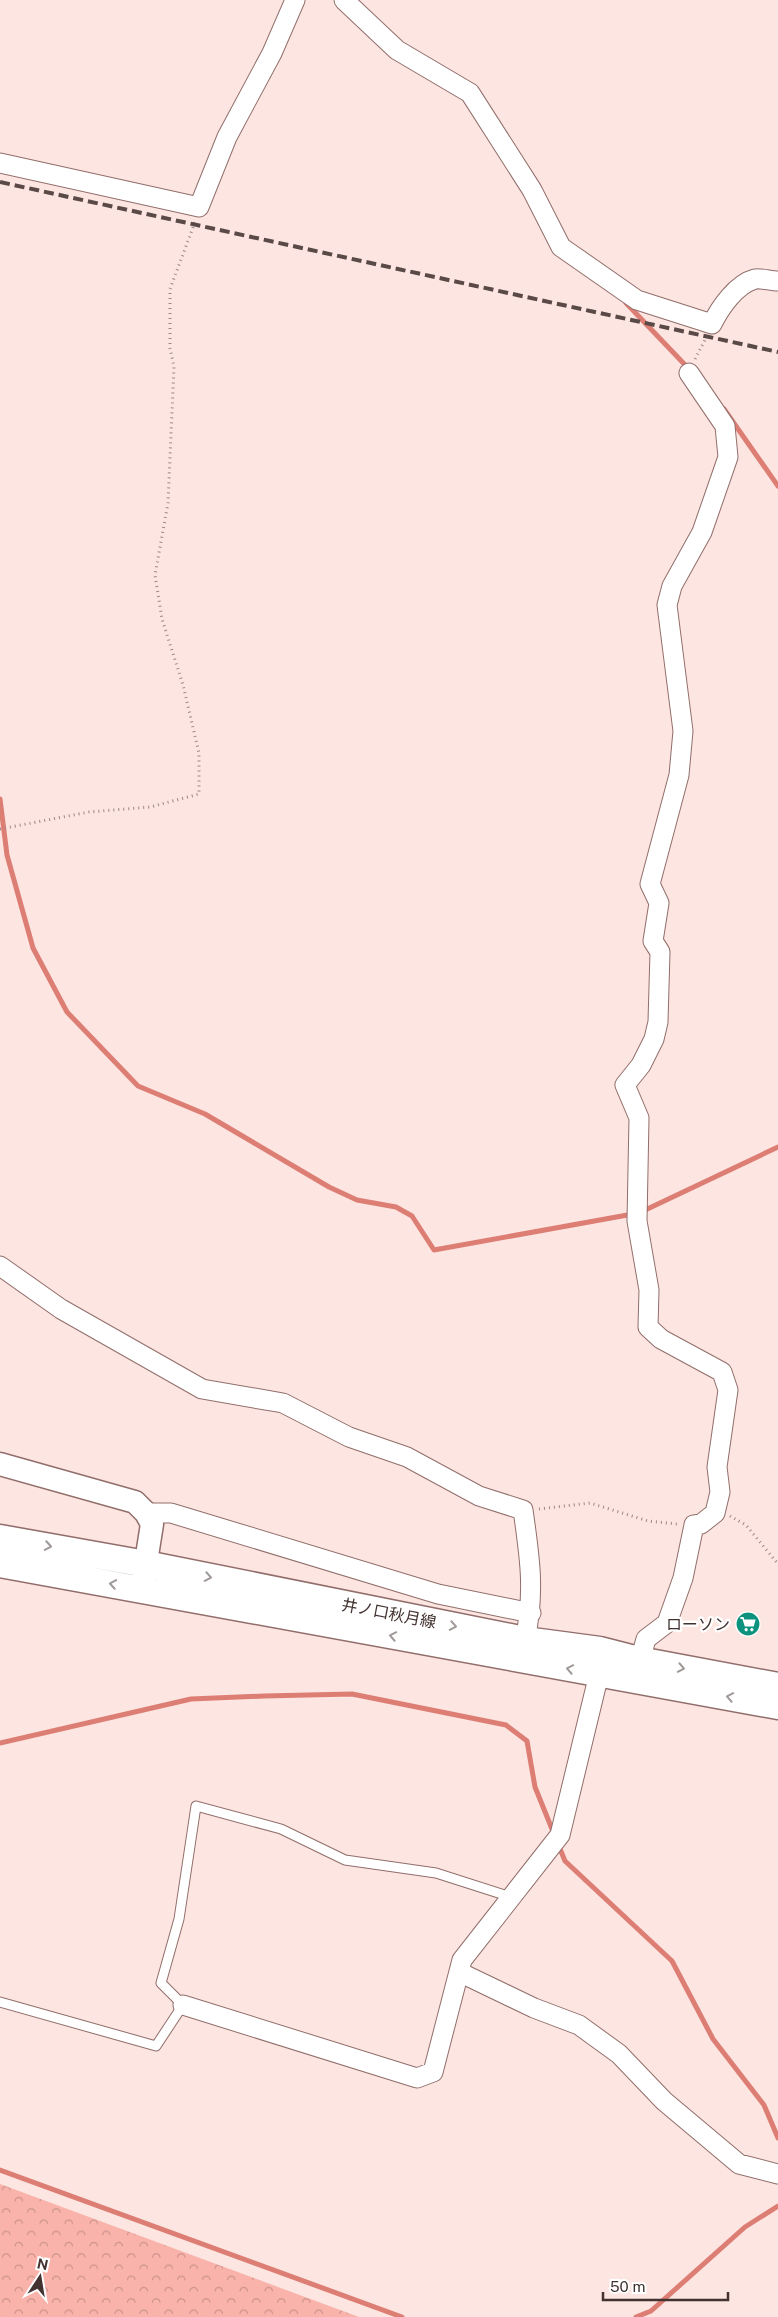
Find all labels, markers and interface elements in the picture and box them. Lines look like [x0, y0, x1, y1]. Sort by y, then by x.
one-way arrow [44, 1541, 52, 1551]
one-way arrow [203, 1571, 212, 1581]
one-way arrow [108, 1579, 117, 1590]
street label: 井ノ口秋月線 [340, 1595, 438, 1632]
supermarket icon: ローソン [735, 1611, 761, 1637]
place label: ローソン [666, 1615, 730, 1634]
one-way arrow [448, 1620, 457, 1631]
one-way arrow [389, 1631, 397, 1642]
one-way arrow [677, 1662, 686, 1672]
one-way arrow [566, 1664, 574, 1675]
one-way arrow [726, 1692, 735, 1702]
north arrow [15, 2252, 65, 2302]
text: N [36, 2255, 50, 2273]
scale bar [603, 2270, 728, 2302]
text: 50 m [610, 2278, 645, 2295]

